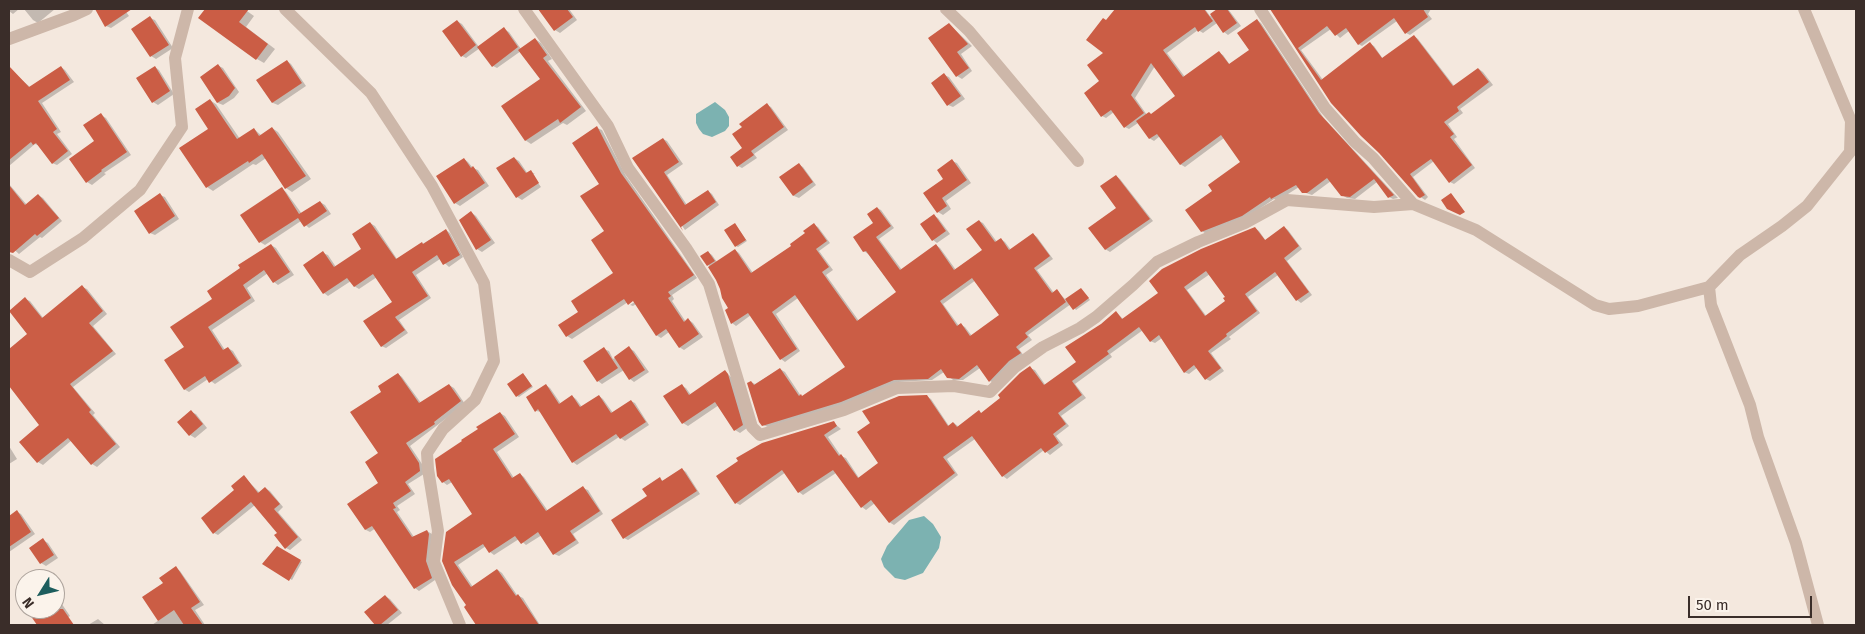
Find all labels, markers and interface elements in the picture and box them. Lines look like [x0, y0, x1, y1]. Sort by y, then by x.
north arrow [15, 569, 65, 619]
scale bar [1690, 586, 1814, 618]
text: N [19, 594, 38, 611]
text: 50 m [1696, 596, 1729, 614]

